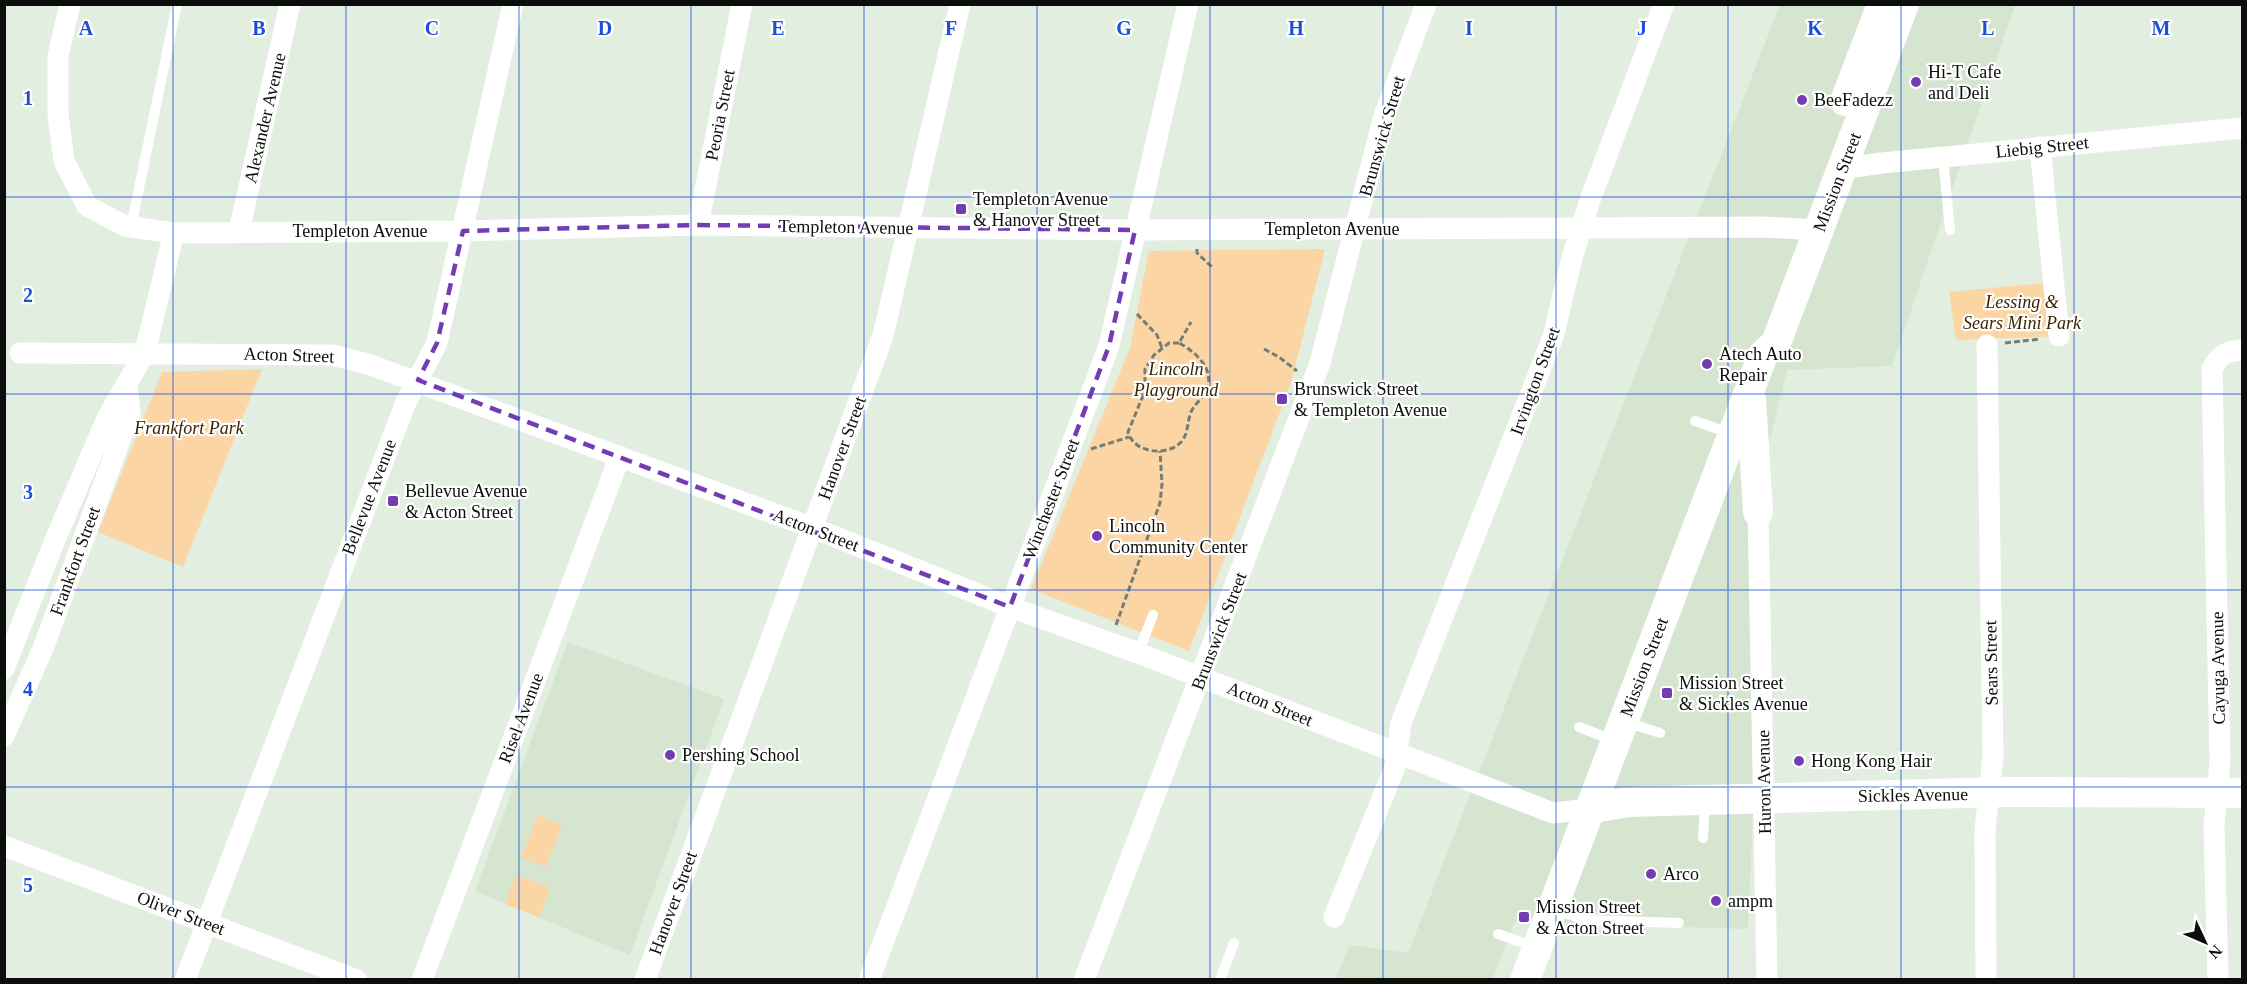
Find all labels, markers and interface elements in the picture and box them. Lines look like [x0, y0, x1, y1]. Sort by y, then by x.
text: A [79, 17, 94, 39]
text: B [252, 17, 266, 39]
text: C [425, 17, 439, 39]
text: D [598, 17, 612, 39]
text: E [771, 17, 785, 39]
text: F [945, 17, 957, 39]
text: G [1116, 17, 1132, 39]
text: H [1288, 17, 1304, 39]
text: I [1465, 17, 1473, 39]
text: J [1637, 17, 1647, 39]
text: K [1807, 17, 1823, 39]
text: L [1981, 17, 1995, 39]
text: M [2152, 17, 2171, 39]
street label: Alexander Avenue [240, 51, 290, 185]
place label: Hi-T Cafe and Deli [1928, 62, 2001, 103]
street label: Peoria Street [701, 68, 739, 162]
street label: Brunswick Street [1355, 73, 1409, 199]
marker: Hi-T Cafe and Deli [1909, 75, 1923, 89]
text: 1 [23, 87, 33, 109]
place label: BeeFadezz [1814, 90, 1893, 110]
marker: BeeFadezz [1795, 93, 1809, 107]
street label: Mission Street [1809, 130, 1865, 234]
street label: Liebig Street [1994, 132, 2090, 162]
place label: Templeton Avenue & Hanover Street [973, 189, 1108, 230]
marker: Templeton Avenue & Hanover Street [954, 202, 968, 216]
street label: Templeton Avenue [778, 216, 914, 238]
street label: Templeton Avenue [1265, 219, 1399, 239]
street label: Templeton Avenue [293, 221, 427, 241]
text: 2 [23, 284, 33, 306]
park label: Lessing & Sears Mini Park [1963, 292, 2082, 333]
street label: Irvington Street [1506, 324, 1564, 438]
street label: Acton Street [243, 343, 335, 367]
place label: Atech Auto Repair [1719, 344, 1802, 385]
marker: Atech Auto Repair [1700, 357, 1714, 371]
park label: Lincoln Playground [1133, 359, 1219, 400]
place label: Brunswick Street & Templeton Avenue [1294, 379, 1447, 420]
marker: Brunswick Street & Templeton Avenue [1275, 392, 1289, 406]
street label: Hanover Street [814, 394, 870, 502]
park label: Frankfort Park [133, 418, 245, 438]
street label: Bellevue Avenue [338, 436, 400, 558]
street label: Winchester Street [1019, 436, 1083, 562]
text: 3 [23, 481, 33, 503]
place label: Bellevue Avenue & Acton Street [405, 481, 527, 522]
marker: Bellevue Avenue & Acton Street [386, 494, 400, 508]
street label: Frankfort Street [46, 504, 104, 618]
street label: Acton Street [770, 504, 862, 556]
place label: Lincoln Community Center [1109, 516, 1248, 557]
marker: Lincoln Community Center [1090, 529, 1104, 543]
street label: Brunswick Street [1187, 569, 1251, 693]
street label: Cayuga Avenue [2207, 611, 2229, 725]
street label: Mission Street [1616, 615, 1672, 719]
street label: Sears Street [1980, 620, 2002, 706]
street label: Risel Avenue [495, 670, 547, 766]
place label: Mission Street & Sickles Avenue [1679, 673, 1808, 714]
text: 4 [23, 678, 33, 700]
street label: Acton Street [1224, 678, 1316, 730]
marker: Mission Street & Sickles Avenue [1660, 686, 1674, 700]
street label: Huron Avenue [1753, 730, 1775, 834]
place label: Pershing School [682, 745, 800, 765]
marker: Pershing School [663, 748, 677, 762]
place label: Hong Kong Hair [1811, 751, 1932, 771]
marker: Hong Kong Hair [1792, 754, 1806, 768]
street label: Sickles Avenue [1858, 784, 1968, 806]
street label: Hanover Street [645, 849, 701, 957]
place label: Arco [1663, 864, 1699, 884]
marker: Arco [1644, 867, 1658, 881]
text: 5 [23, 874, 33, 896]
street label: Oliver Street [134, 887, 228, 939]
place label: ampm [1728, 891, 1773, 911]
marker: ampm [1709, 894, 1723, 908]
place label: Mission Street & Acton Street [1536, 897, 1644, 938]
marker: Mission Street & Acton Street [1517, 910, 1531, 924]
north arrow [2175, 912, 2235, 972]
text: N [2205, 942, 2226, 962]

